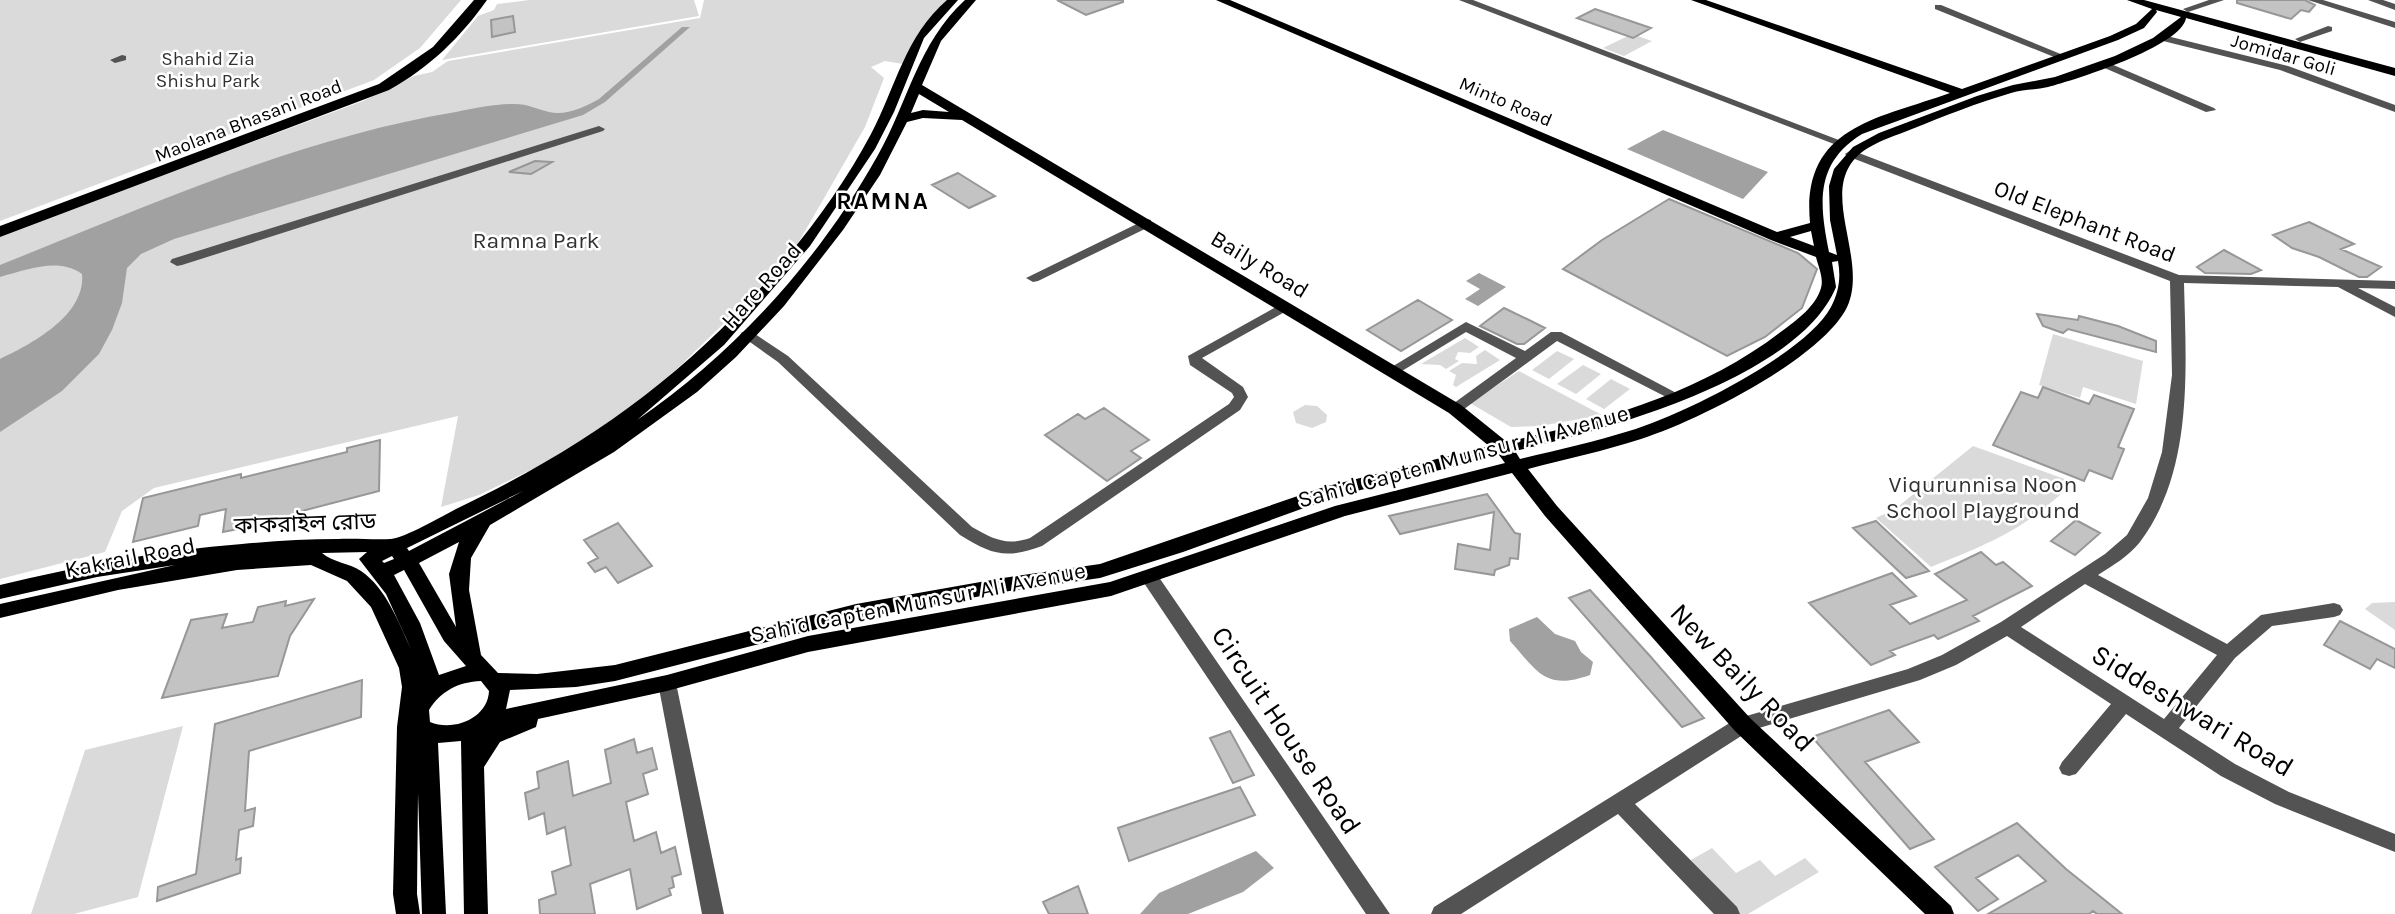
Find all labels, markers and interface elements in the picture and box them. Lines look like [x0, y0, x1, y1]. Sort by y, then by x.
street label: Jomidar Goli [2229, 29, 2339, 80]
park label: Shahid Zia Shishu Park [156, 48, 261, 92]
street label: Minto Road [1456, 72, 1555, 131]
street label: Maolana Bhasani Road [152, 75, 345, 167]
street label: Old Elephant Road [1990, 174, 2180, 269]
district label: RAMNA [836, 187, 930, 215]
street label: Baily Road [1206, 225, 1314, 304]
park label: Ramna Park [473, 227, 600, 254]
street label: Hare Road [716, 237, 807, 334]
street label: Sahid Capten Munsur Ali Avenue [1295, 399, 1631, 514]
park label: Viqurunnisa Noon School Playground [1886, 471, 2080, 524]
street label: কাকরাইল রোড [233, 508, 377, 540]
street label: Kakrail Road [63, 532, 198, 583]
street label: Sahid Capten Munsur Ali Avenue [748, 557, 1088, 648]
street label: New Baily Road [1664, 596, 1822, 758]
street label: Circuit House Road [1205, 620, 1368, 841]
street label: Siddeshwari Road [2086, 637, 2300, 784]

